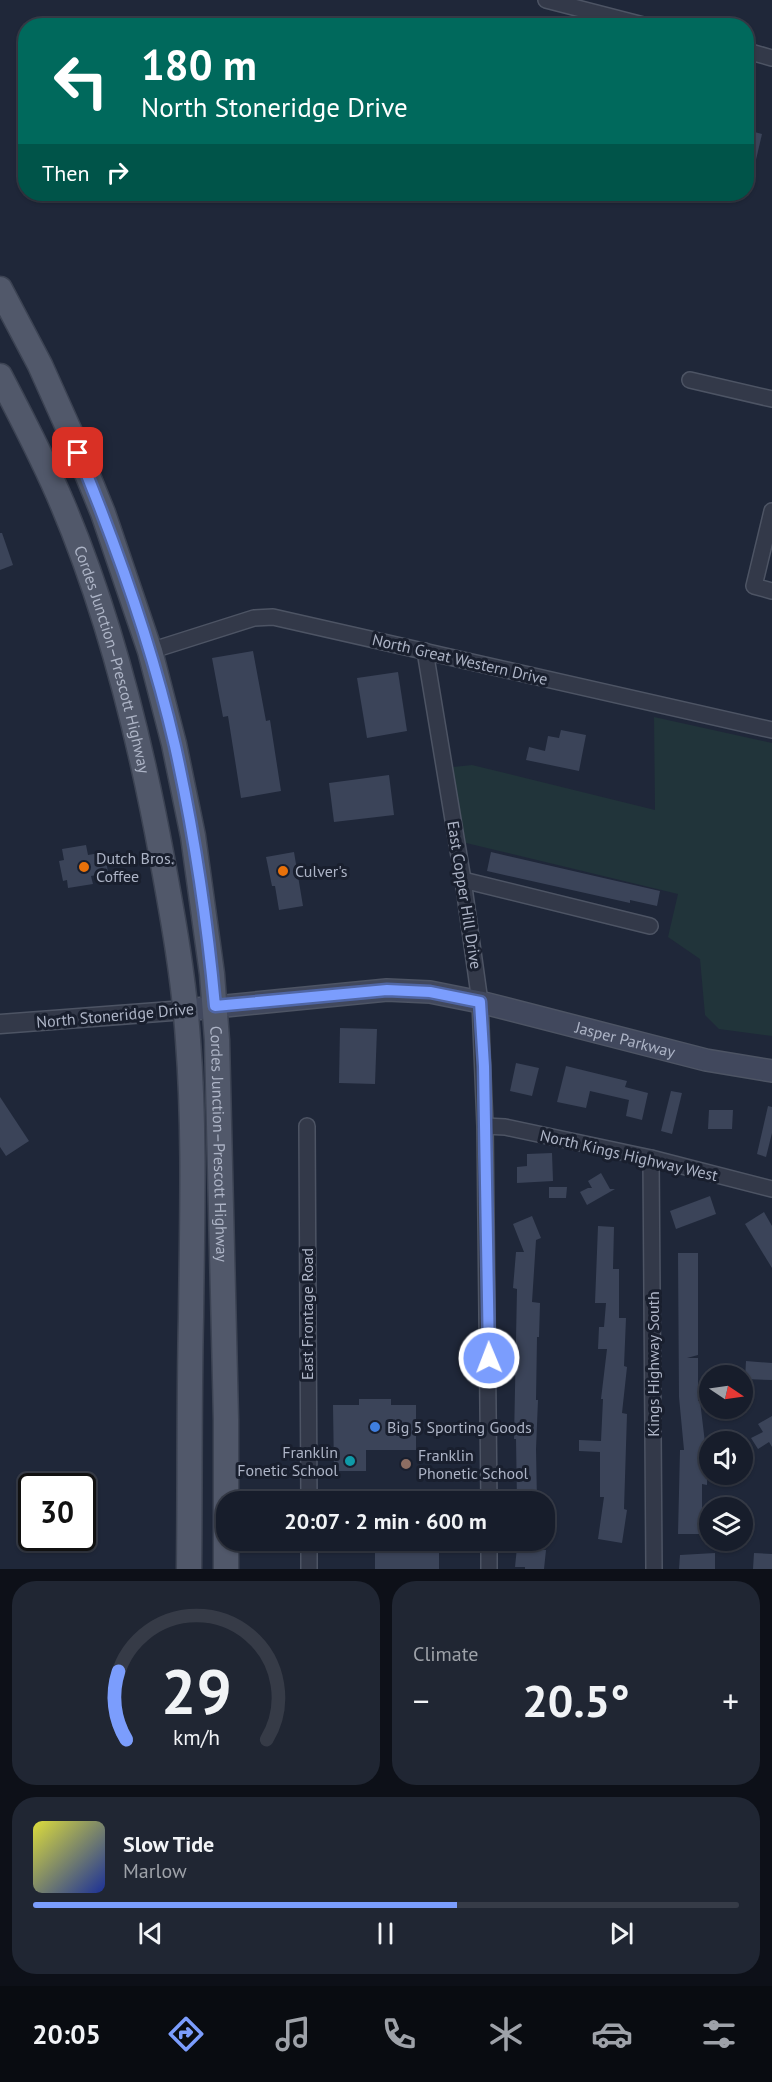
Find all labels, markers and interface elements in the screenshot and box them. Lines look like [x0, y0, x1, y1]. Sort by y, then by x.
text: 180 m [141, 37, 257, 92]
icon: left [42, 42, 120, 120]
text: North Stoneridge Drive [141, 90, 408, 124]
icon: right [101, 156, 134, 189]
text: Then [42, 159, 89, 187]
pin [52, 427, 103, 478]
icon: arrive [61, 436, 94, 469]
street label: Cordes Junction–Prescott Highway [70, 543, 155, 776]
street label: North Great Western Drive [370, 629, 550, 689]
street label: East Copper Hill Drive [443, 819, 487, 971]
place label: Dutch Bros. Coffee [96, 848, 174, 886]
marker: Dutch Bros. Coffee [77, 860, 91, 874]
place label: Culver's [295, 861, 348, 881]
marker: Culver's [276, 864, 290, 878]
street label: North Stoneridge Drive [35, 998, 195, 1032]
street label: Jasper Parkway [572, 1017, 678, 1062]
street label: Cordes Junction–Prescott Highway [206, 1025, 232, 1263]
street label: North Kings Highway West [538, 1125, 720, 1185]
street label: East Frontage Road [297, 1248, 317, 1380]
street label: Kings Highway South [643, 1291, 663, 1437]
position arrow [457, 1326, 521, 1390]
north arrow [699, 1365, 753, 1419]
map controls [699, 1365, 753, 1551]
place label: Big 5 Sporting Goods [387, 1417, 532, 1437]
marker: Big 5 Sporting Goods [368, 1420, 382, 1434]
button: sound [699, 1431, 753, 1485]
place label: Franklin Fonetic School [237, 1442, 338, 1480]
place label: Franklin Phonetic School [418, 1445, 529, 1483]
marker: Franklin Fonetic School [343, 1454, 357, 1468]
marker: Franklin Phonetic School [399, 1457, 413, 1471]
speed limit sign: 30 [18, 1473, 96, 1551]
button: layers [699, 1497, 753, 1551]
text: 20:07 · 2 min · 600 m [284, 1507, 487, 1535]
text: Climate [413, 1641, 479, 1667]
text: 29 [161, 1650, 231, 1731]
text: 20.5° [522, 1671, 630, 1729]
text: − [413, 1679, 430, 1722]
text: + [722, 1679, 739, 1722]
text: km/h [172, 1723, 219, 1751]
text: Slow Tide [123, 1830, 214, 1858]
text: Marlow [123, 1858, 187, 1884]
icon: previous [134, 1917, 167, 1950]
icon: pause [369, 1917, 402, 1950]
icon: next [605, 1917, 638, 1950]
icon: directions [165, 2013, 207, 2055]
icon: music [272, 2013, 314, 2055]
icon: phone [378, 2013, 420, 2055]
icon: climate [485, 2013, 527, 2055]
icon: car [591, 2013, 633, 2055]
icon: filters [698, 2013, 740, 2055]
text: 20:05 [32, 2017, 101, 2051]

